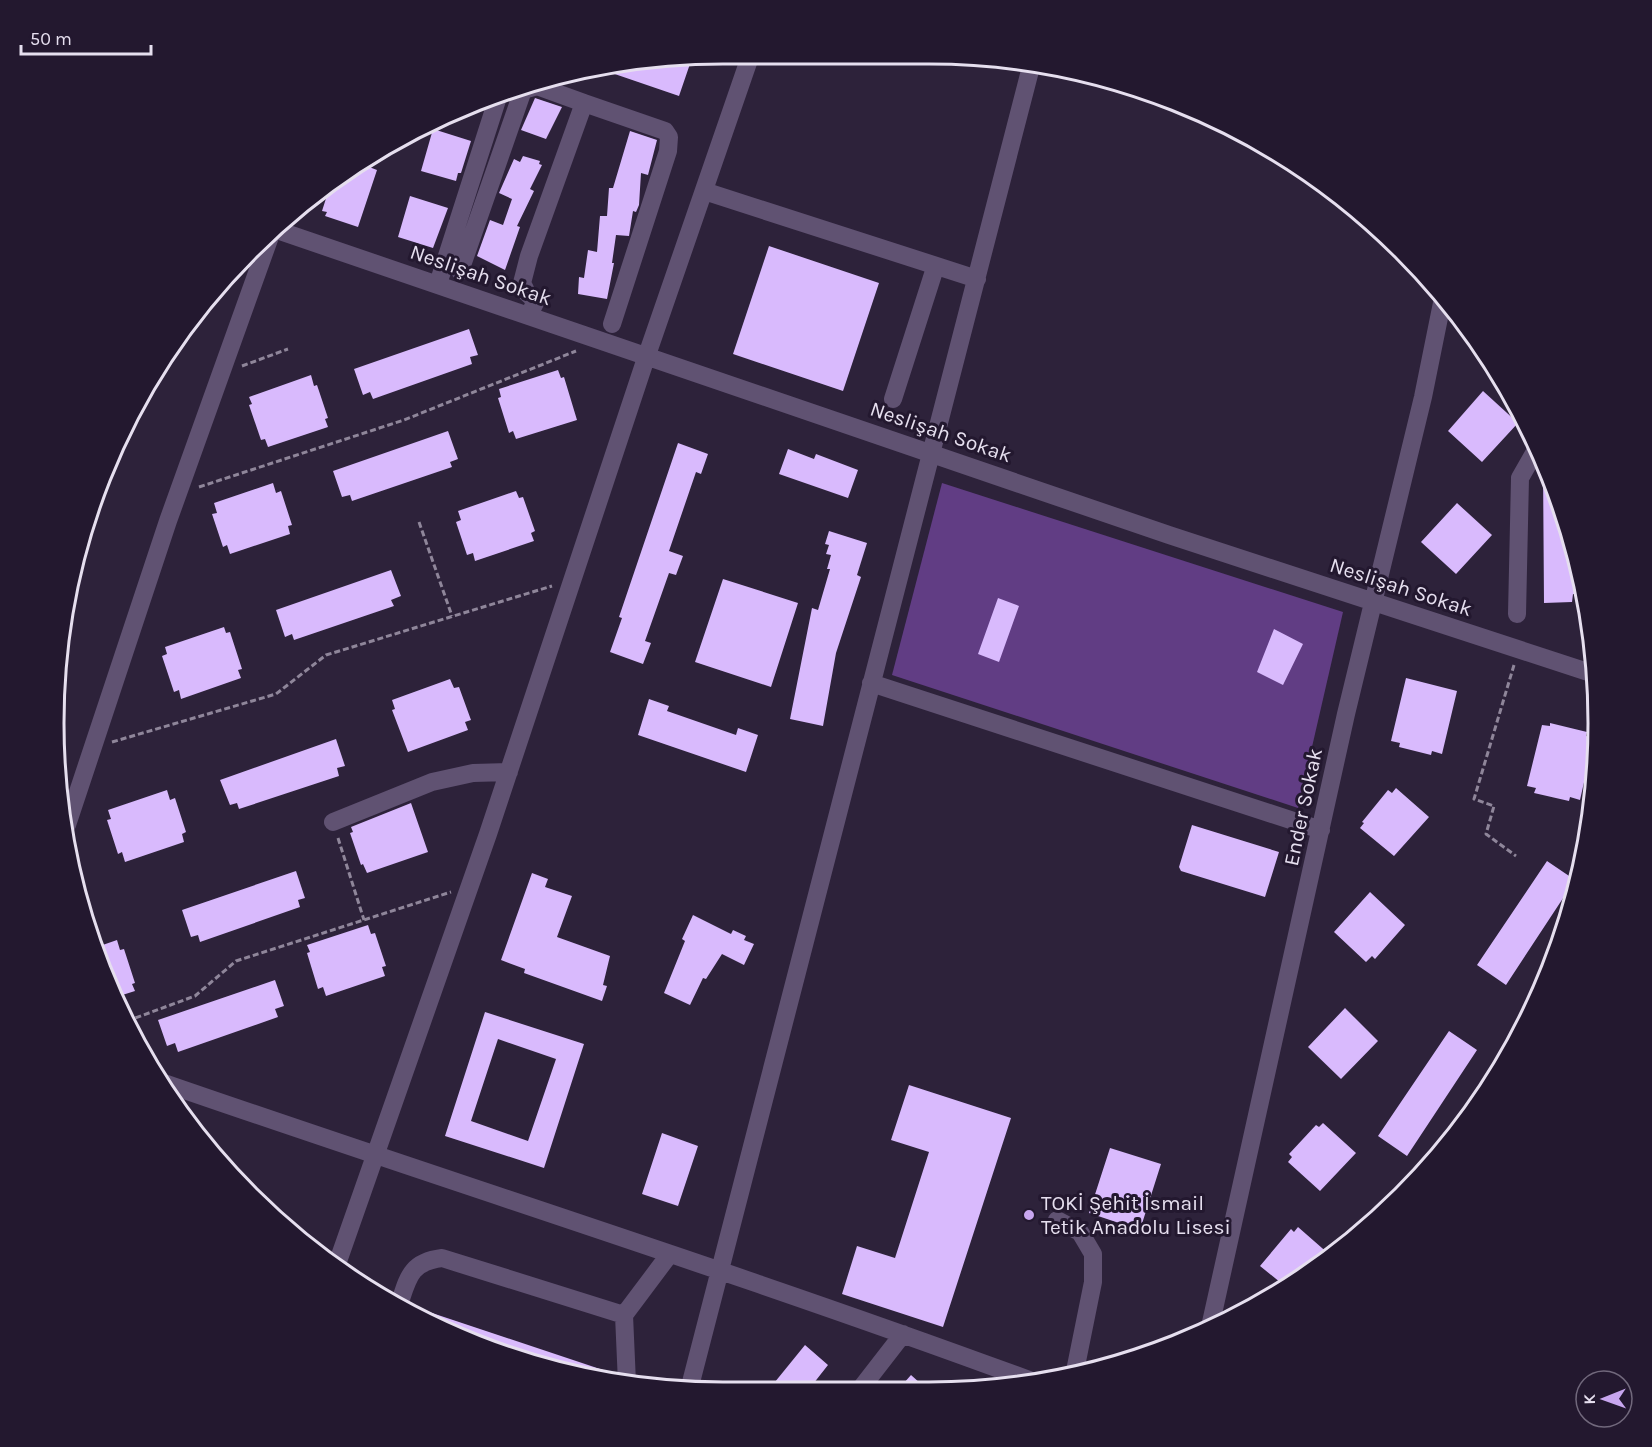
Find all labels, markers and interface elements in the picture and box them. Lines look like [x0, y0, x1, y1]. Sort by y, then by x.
scale bar [21, 18, 152, 56]
text: 50 m [30, 28, 72, 50]
street label: Neslişah Sokak [407, 240, 555, 310]
street label: Neslişah Sokak [867, 397, 1015, 467]
street label: Neslişah Sokak [1327, 553, 1475, 621]
street label: Ender Sokak [1279, 746, 1327, 868]
place label: TOKİ Şehit İsmail Tetik Anadolu Lisesi [1041, 1191, 1231, 1239]
marker: TOKİ Şehit İsmail Tetik Anadolu Lisesi [1022, 1208, 1036, 1222]
north arrow [1574, 1369, 1634, 1429]
text: K [1580, 1393, 1599, 1405]

